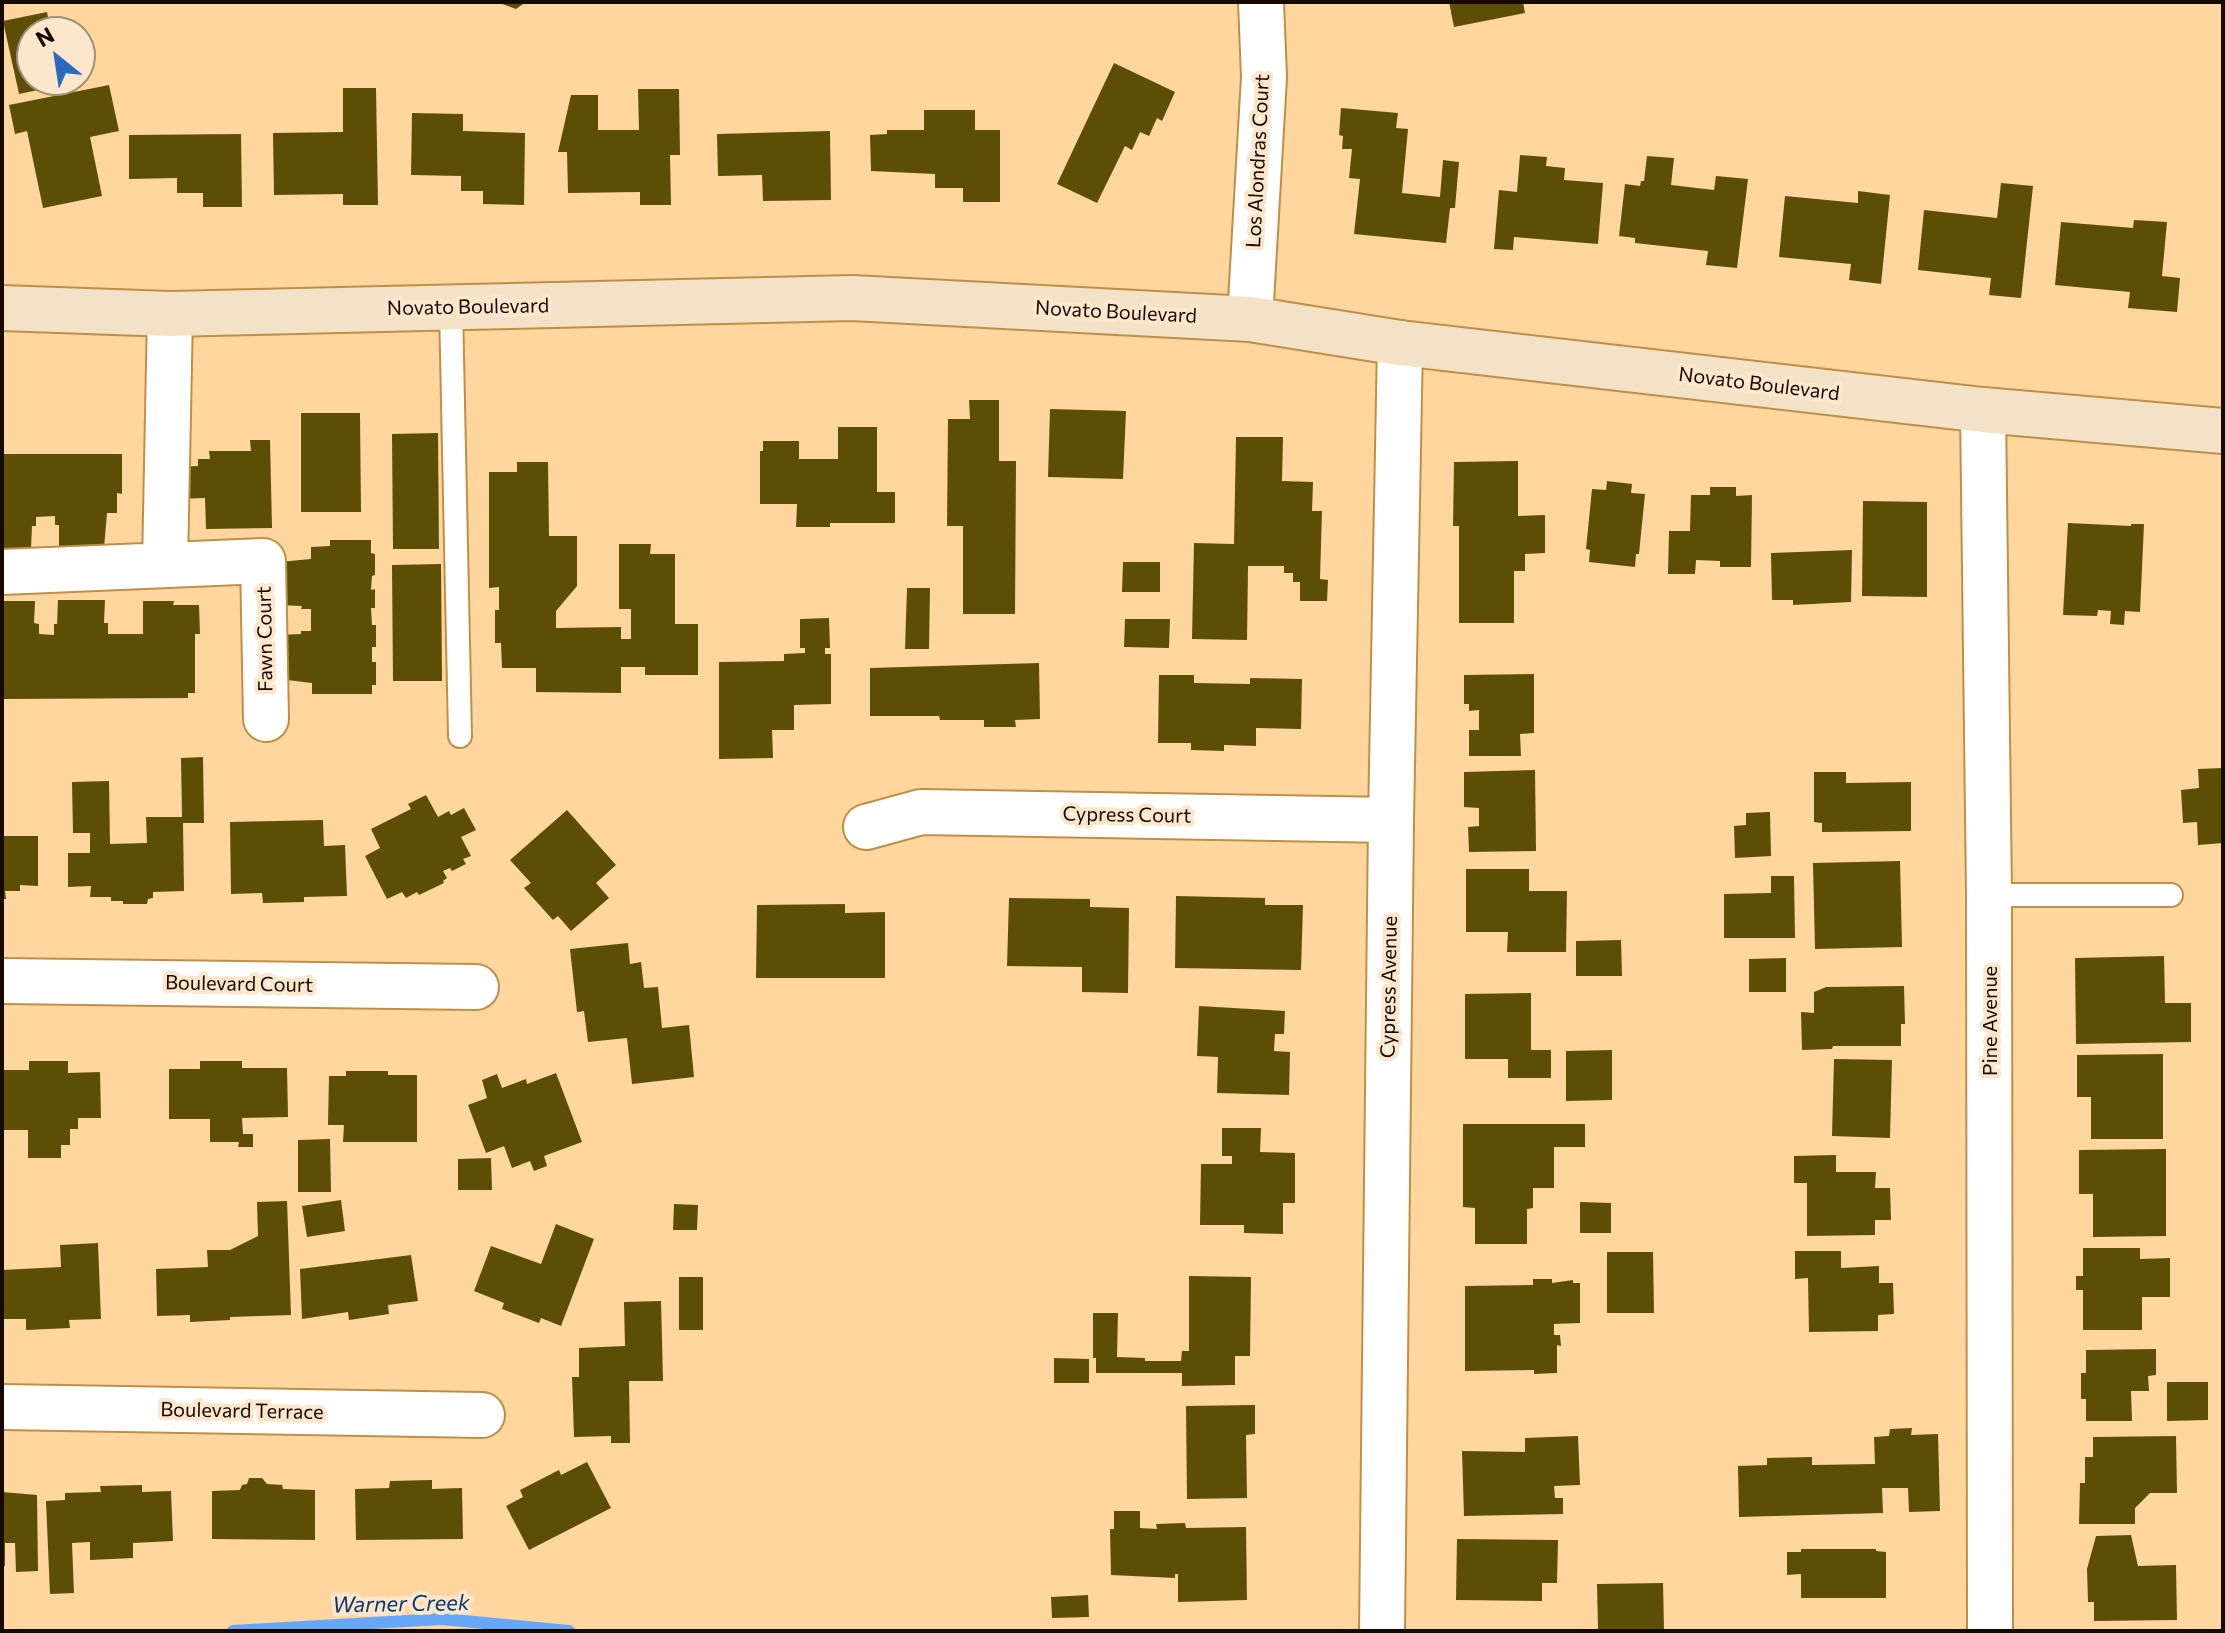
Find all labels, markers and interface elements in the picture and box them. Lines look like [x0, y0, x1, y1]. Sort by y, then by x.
north arrow [16, 16, 96, 96]
text: N [31, 21, 59, 52]
street label: Los Alondras Court [1241, 73, 1275, 249]
street label: Novato Boulevard [387, 294, 549, 320]
street label: Novato Boulevard [1034, 296, 1198, 328]
street label: Novato Boulevard [1677, 362, 1841, 406]
street label: Fawn Court [252, 586, 278, 692]
street label: Cypress Court [1062, 802, 1192, 828]
street label: Cypress Avenue [1376, 916, 1402, 1058]
street label: Pine Avenue [1978, 966, 2002, 1076]
street label: Boulevard Court [165, 971, 313, 997]
street label: Boulevard Terrace [160, 1398, 324, 1424]
water label: Warner Creek [332, 1590, 470, 1618]

